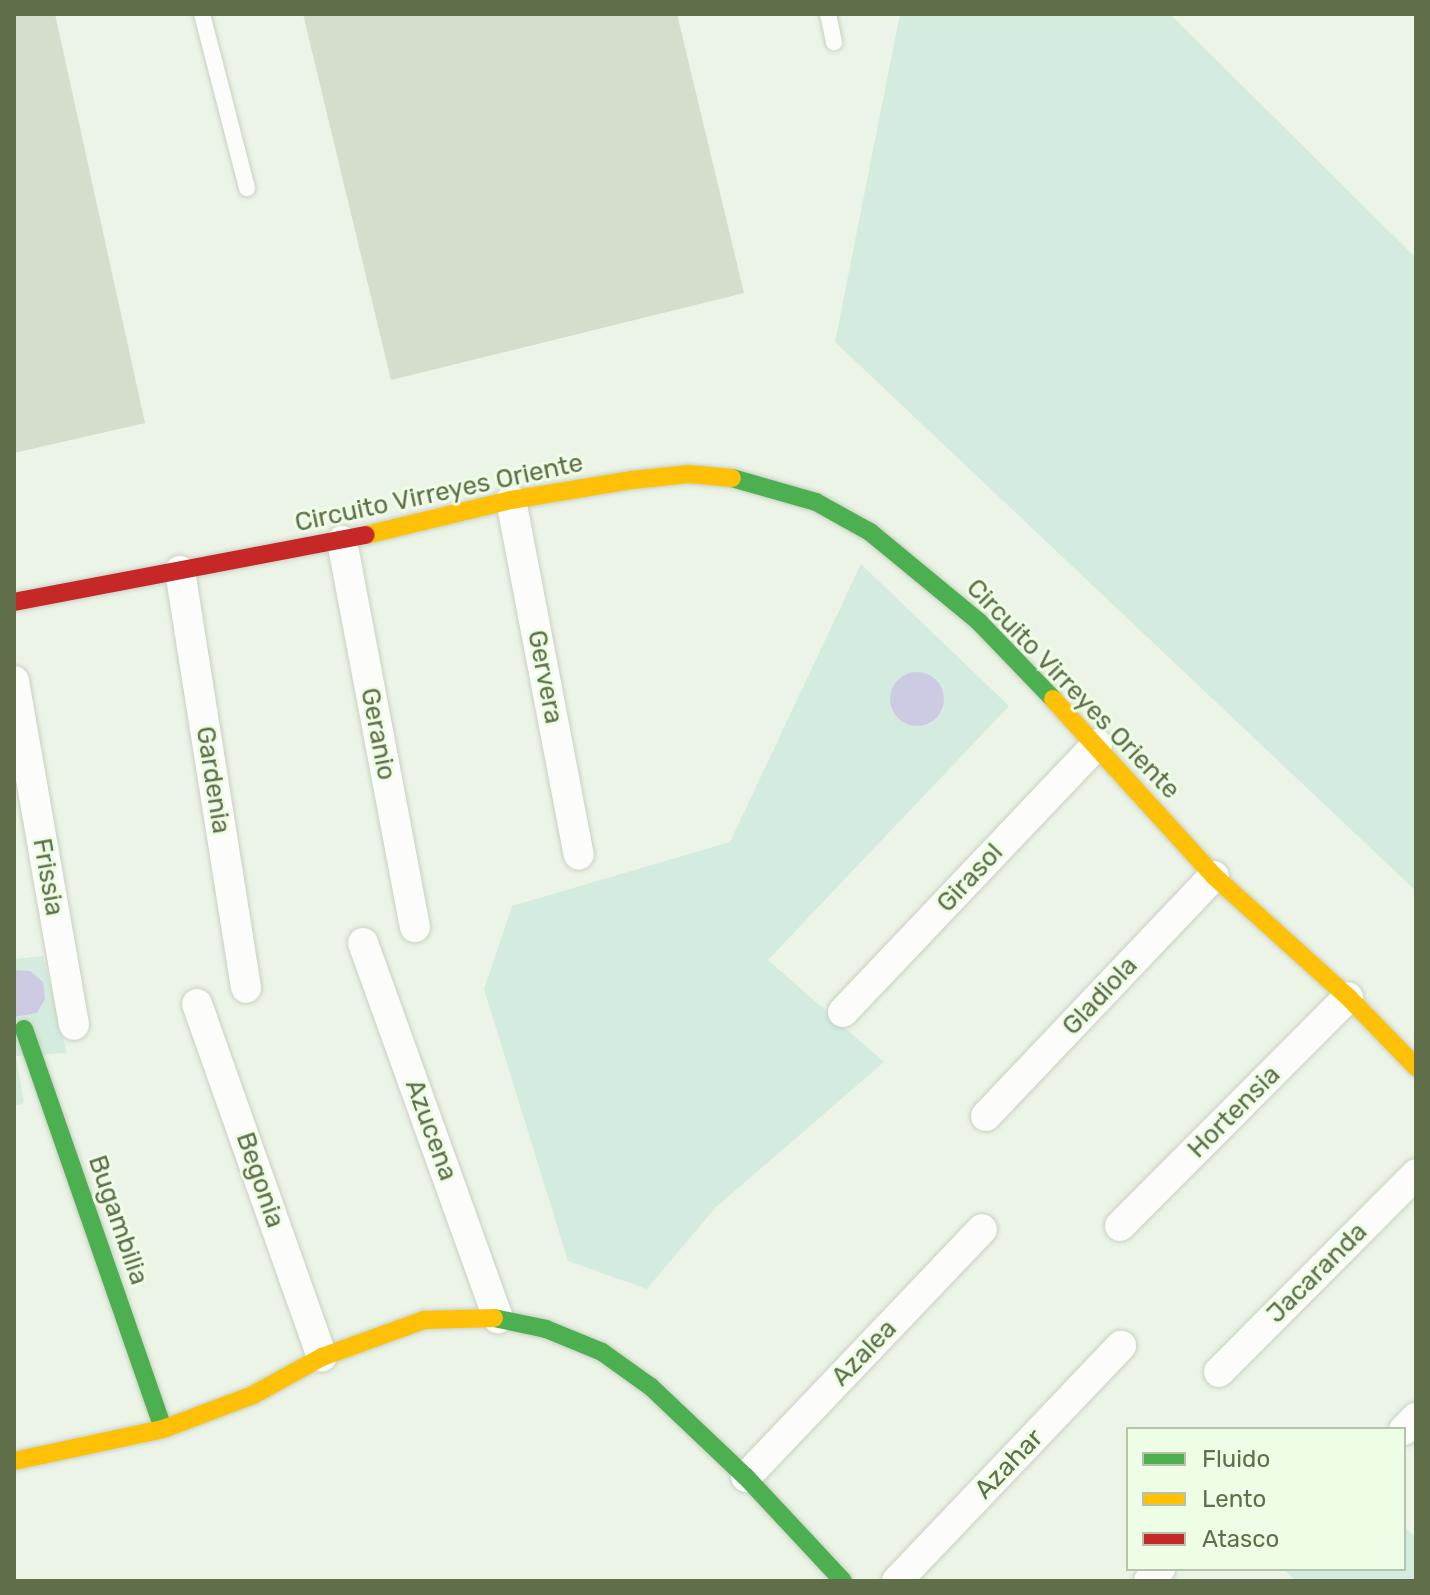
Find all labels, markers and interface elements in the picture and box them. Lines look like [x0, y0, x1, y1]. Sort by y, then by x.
street label: Circuito Virreyes Oriente [292, 447, 586, 539]
street label: Circuito Virreyes Oriente [959, 572, 1187, 806]
street label: Gervera [521, 628, 569, 726]
street label: Geranio [354, 685, 402, 783]
street label: Gardenia [189, 724, 237, 836]
street label: Frissia [26, 836, 70, 918]
street label: Girasol [930, 837, 1010, 919]
street label: Gladiola [1056, 950, 1144, 1042]
street label: Hortensia [1181, 1059, 1287, 1165]
street label: Azucena [398, 1075, 464, 1185]
street label: Begonia [229, 1128, 291, 1232]
street label: Bugambilia [81, 1151, 155, 1289]
street label: Jacaranda [1260, 1216, 1374, 1330]
street label: Azalea [825, 1313, 903, 1393]
street label: Azahar [968, 1423, 1050, 1505]
legend [1126, 1427, 1406, 1571]
text: Fluido [1202, 1445, 1270, 1473]
text: Lento [1202, 1485, 1266, 1513]
text: Atasco [1202, 1525, 1279, 1553]

